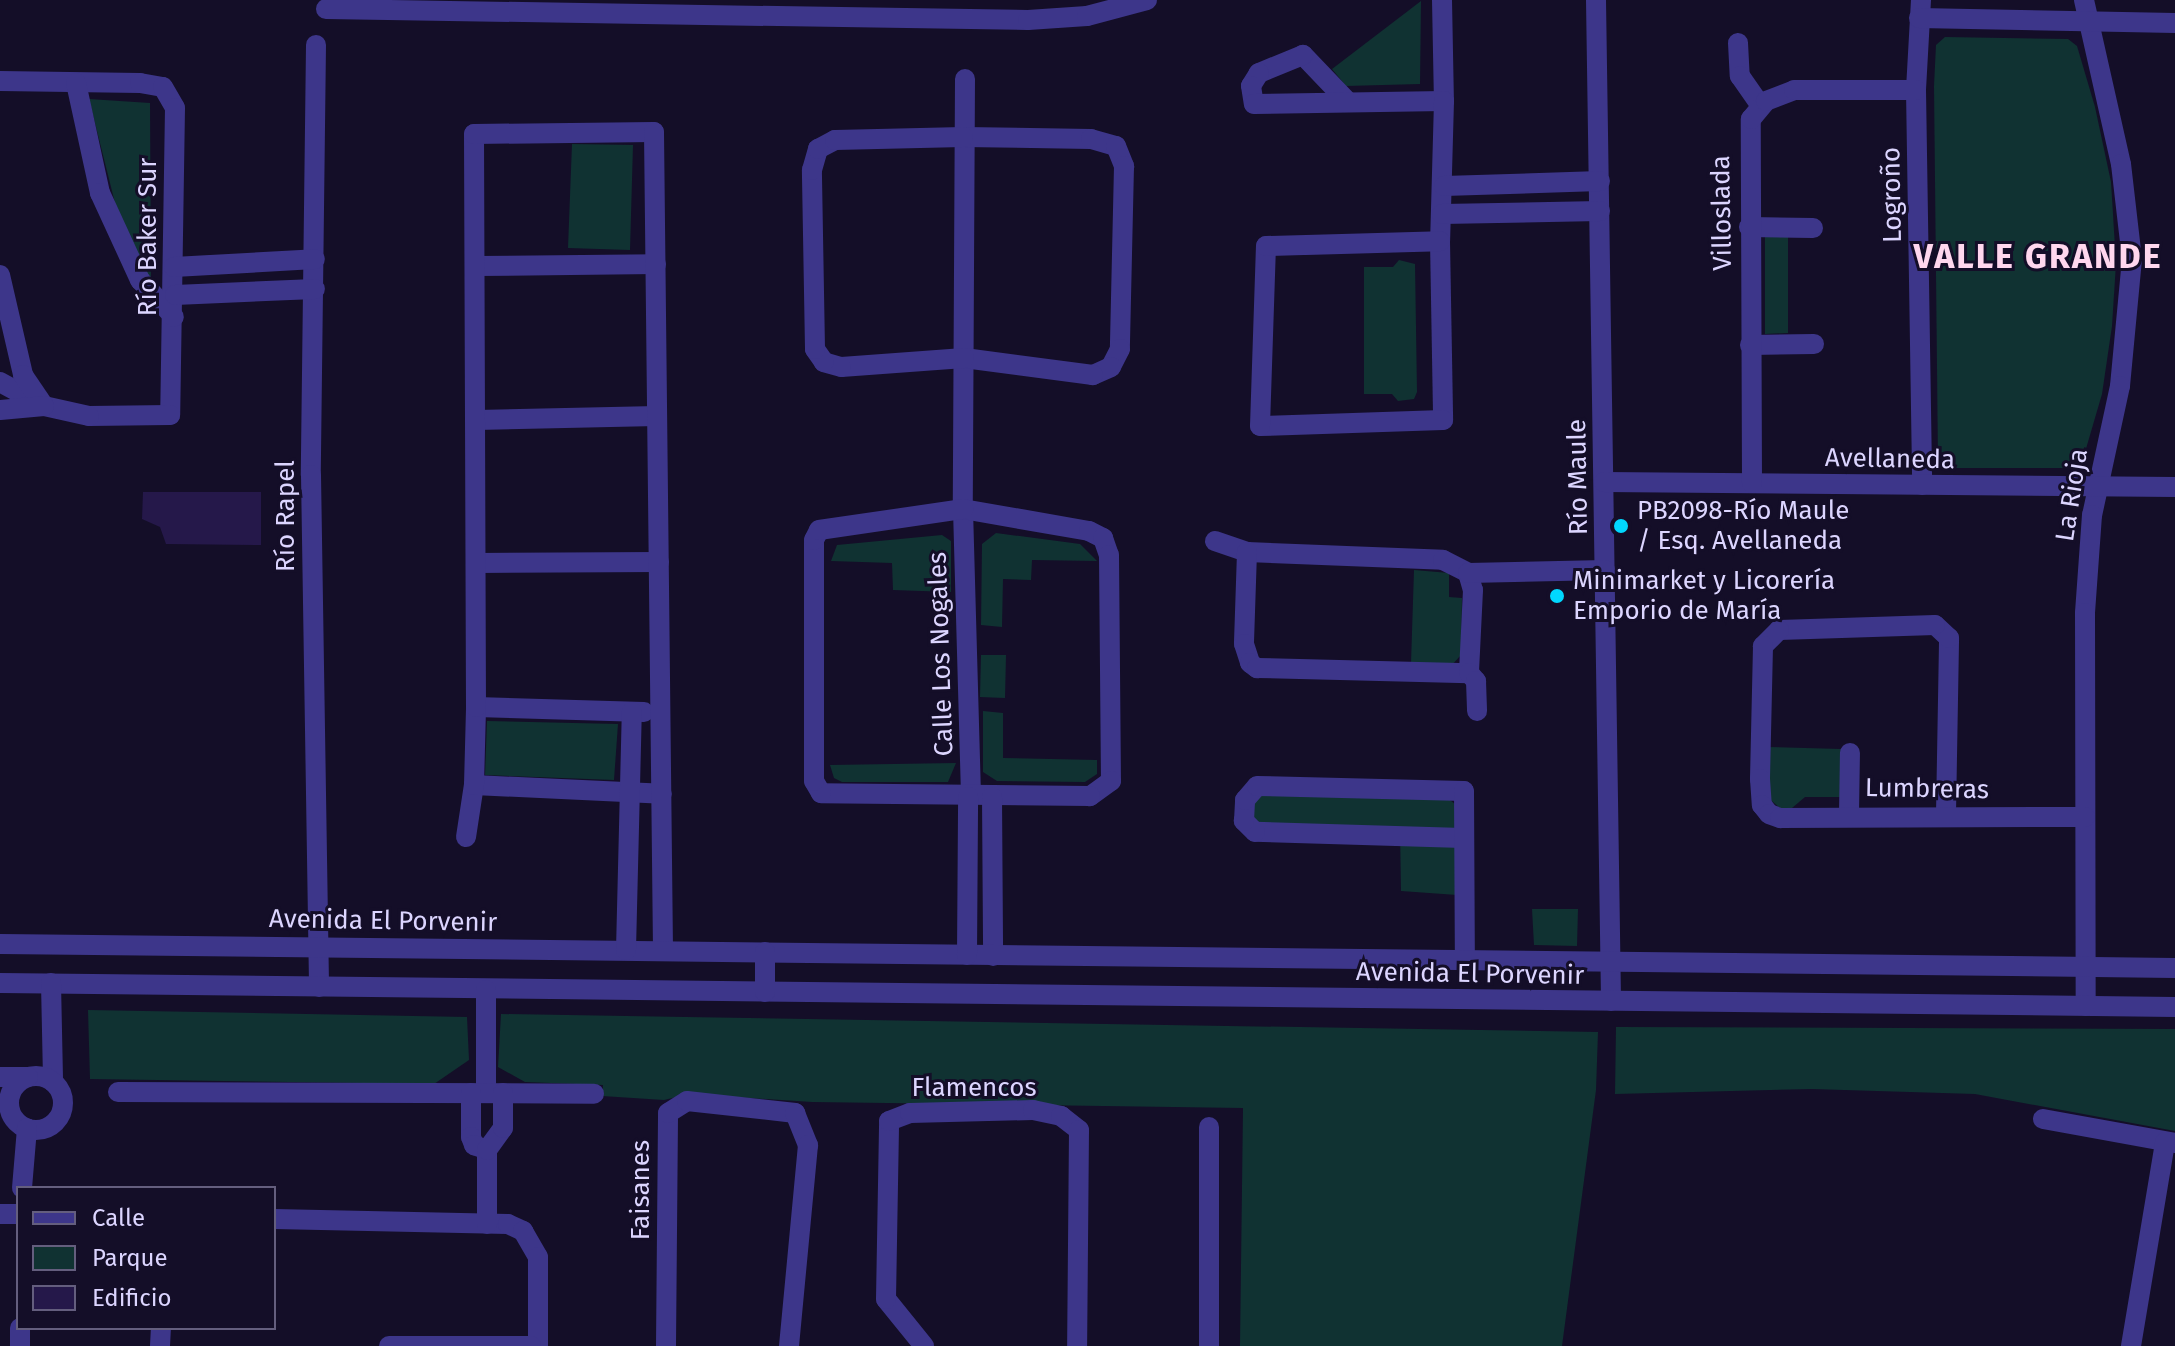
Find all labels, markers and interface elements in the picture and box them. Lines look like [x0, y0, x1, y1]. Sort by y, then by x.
street label: Logroño [1876, 147, 1908, 243]
street label: Villoslada [1705, 155, 1739, 271]
street label: Río Baker Sur [132, 158, 164, 316]
district label: VALLE GRANDE [1913, 237, 2163, 277]
street label: Río Maule [1561, 419, 1595, 535]
street label: Avellaneda [1825, 442, 1955, 476]
street label: La Rioja [2049, 446, 2095, 544]
street label: Río Rapel [270, 460, 302, 572]
place label: PB2098-Río Maule / Esq. Avellaneda [1637, 495, 1849, 556]
marker: PB2098-Río Maule / Esq. Avellaneda [1612, 517, 1630, 535]
street label: Calle Los Nogales [922, 551, 960, 757]
place label: Minimarket y Licorería Emporio de María [1573, 565, 1835, 626]
marker: Minimarket y Licorería Emporio de María [1548, 587, 1566, 605]
street label: Lumbreras [1865, 772, 1989, 806]
street label: Avenida El Porvenir [269, 903, 497, 939]
street label: Avenida El Porvenir [1356, 956, 1584, 992]
street label: Flamencos [911, 1072, 1037, 1104]
street label: Faisanes [625, 1140, 657, 1240]
legend [16, 1186, 276, 1330]
text: Calle [92, 1204, 145, 1232]
text: Parque [92, 1244, 168, 1272]
text: Edificio [92, 1284, 172, 1312]

